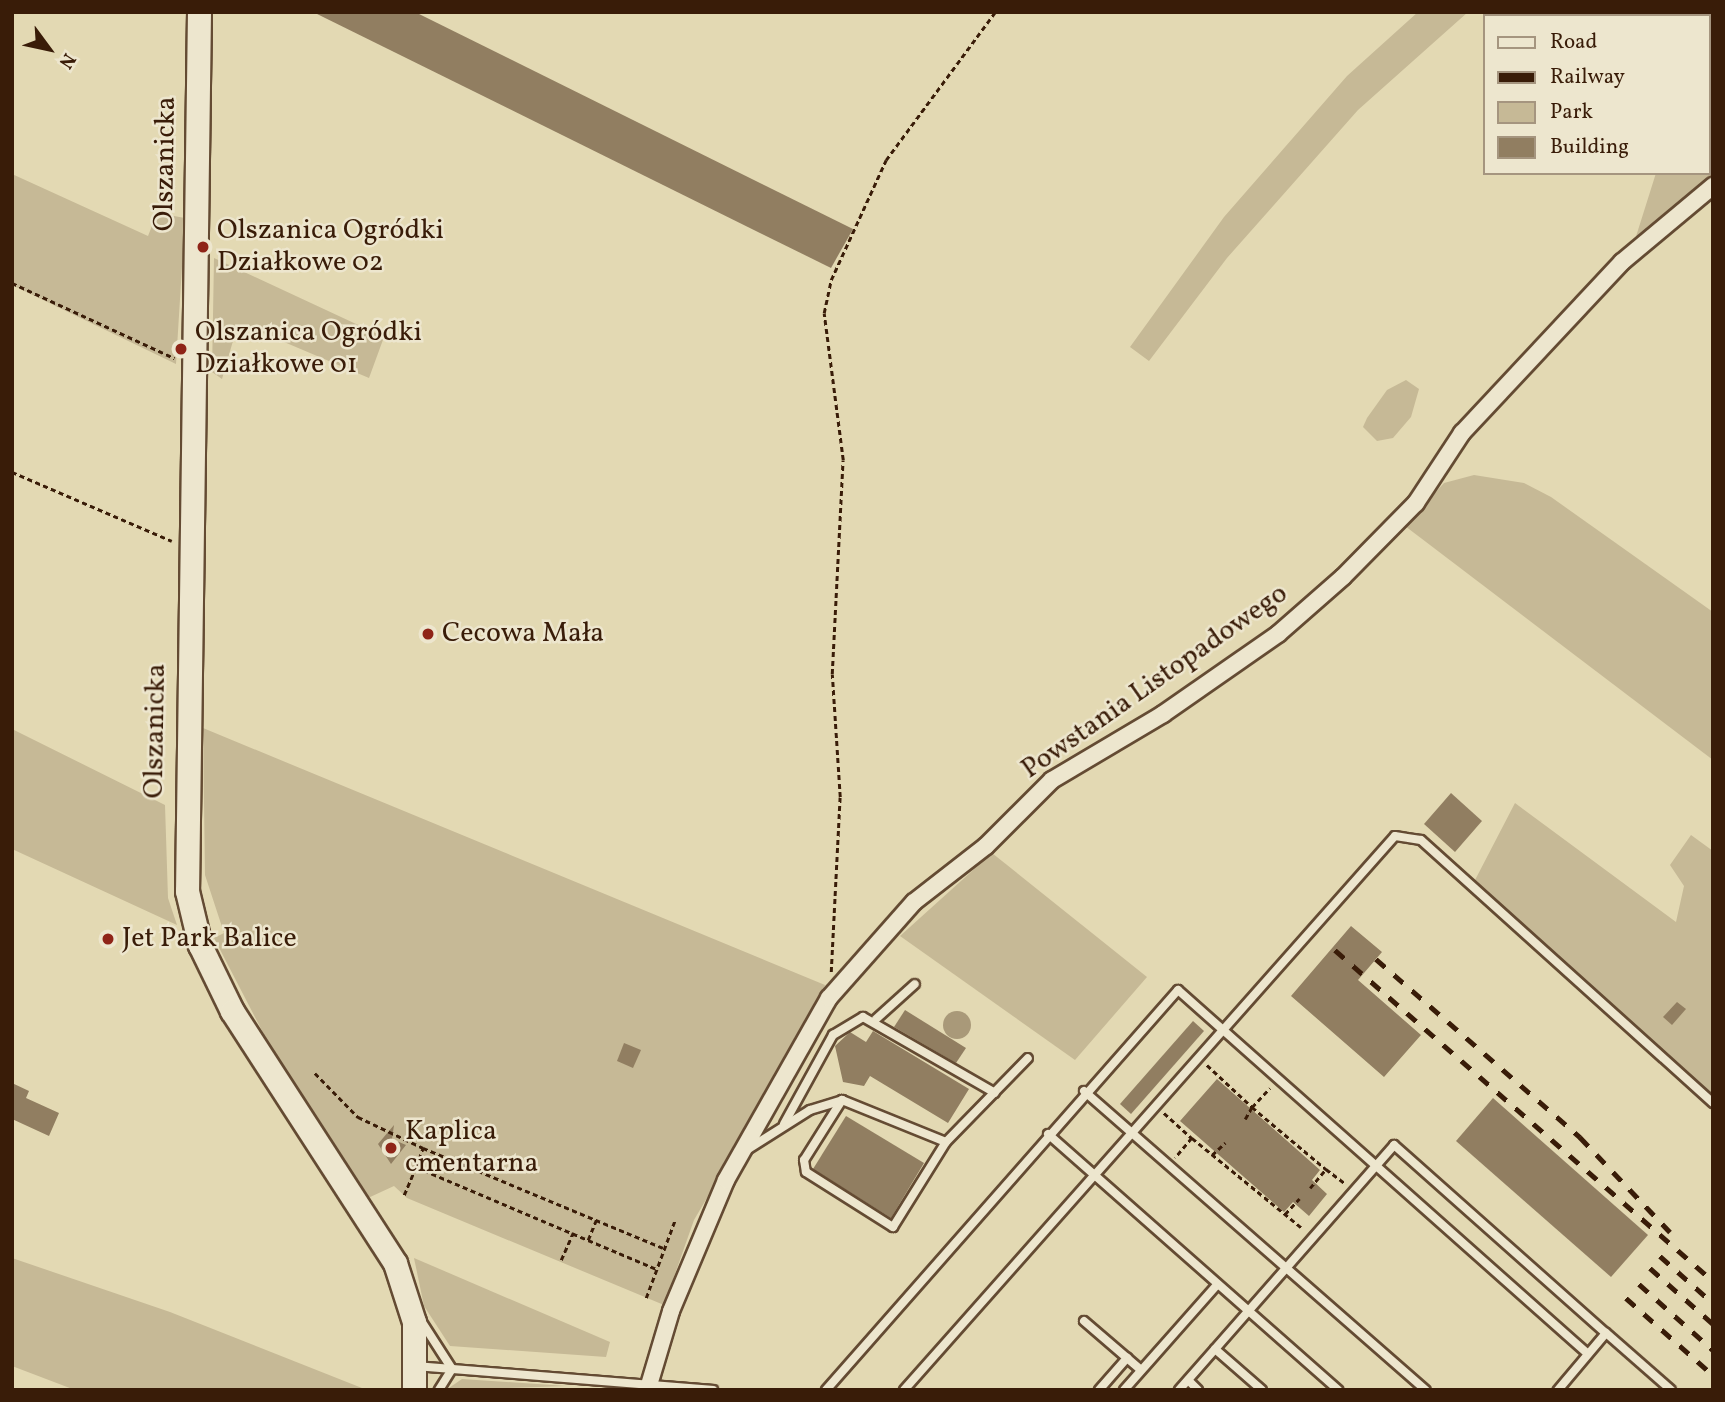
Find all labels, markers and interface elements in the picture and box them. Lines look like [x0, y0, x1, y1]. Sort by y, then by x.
north arrow [14, 14, 84, 84]
legend [1484, 14, 1711, 175]
text: Road [1550, 28, 1597, 57]
text: N [52, 48, 81, 73]
text: Railway [1550, 63, 1625, 92]
street label: Olszanicka [148, 96, 184, 232]
text: Park [1550, 98, 1593, 127]
text: Building [1550, 133, 1629, 162]
place label: Olszanica Ogródki Działkowe 02 [217, 214, 444, 280]
marker: Olszanica Ogródki Działkowe 02 [195, 239, 211, 255]
place label: Olszanica Ogródki Działkowe 01 [195, 316, 422, 382]
marker: Olszanica Ogródki Działkowe 01 [173, 341, 189, 357]
street label: Powstania Listopadowego [1015, 577, 1295, 787]
place label: Cecowa Mała [442, 617, 604, 651]
marker: Cecowa Mała [420, 626, 436, 642]
street label: Olszanicka [138, 663, 174, 799]
place label: Jet Park Balice [122, 922, 297, 956]
marker: Jet Park Balice [100, 931, 116, 947]
place label: Kaplica cmentarna [405, 1115, 538, 1181]
marker: Kaplica cmentarna [383, 1140, 399, 1156]

